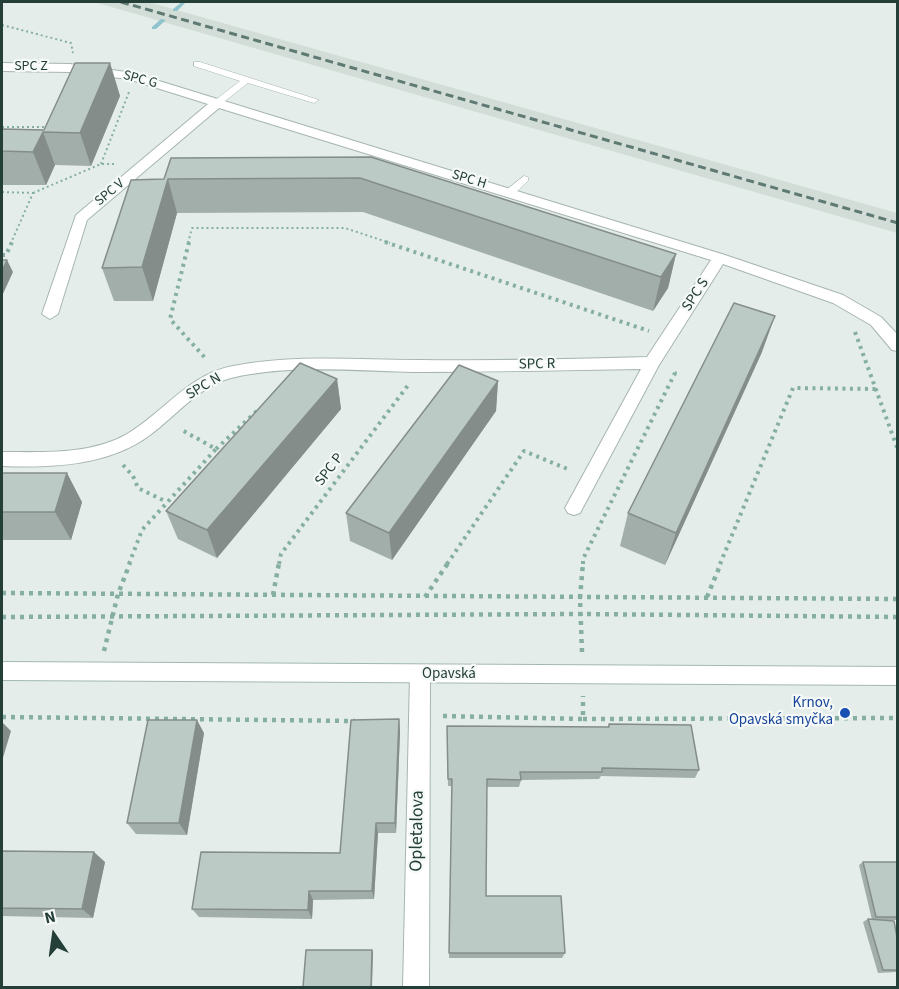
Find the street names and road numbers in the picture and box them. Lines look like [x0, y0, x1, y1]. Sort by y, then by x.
street label: SPC Z [14, 59, 48, 75]
street label: SPC G [121, 67, 159, 93]
street label: SPC H [450, 167, 488, 193]
street label: SPC V [92, 176, 128, 210]
street label: SPC S [679, 275, 713, 315]
street label: SPC R [519, 356, 555, 374]
street label: SPC N [183, 370, 225, 404]
street label: SPC P [312, 450, 348, 490]
street label: Opavská [422, 666, 476, 684]
street label: Opletalova [406, 790, 430, 872]

